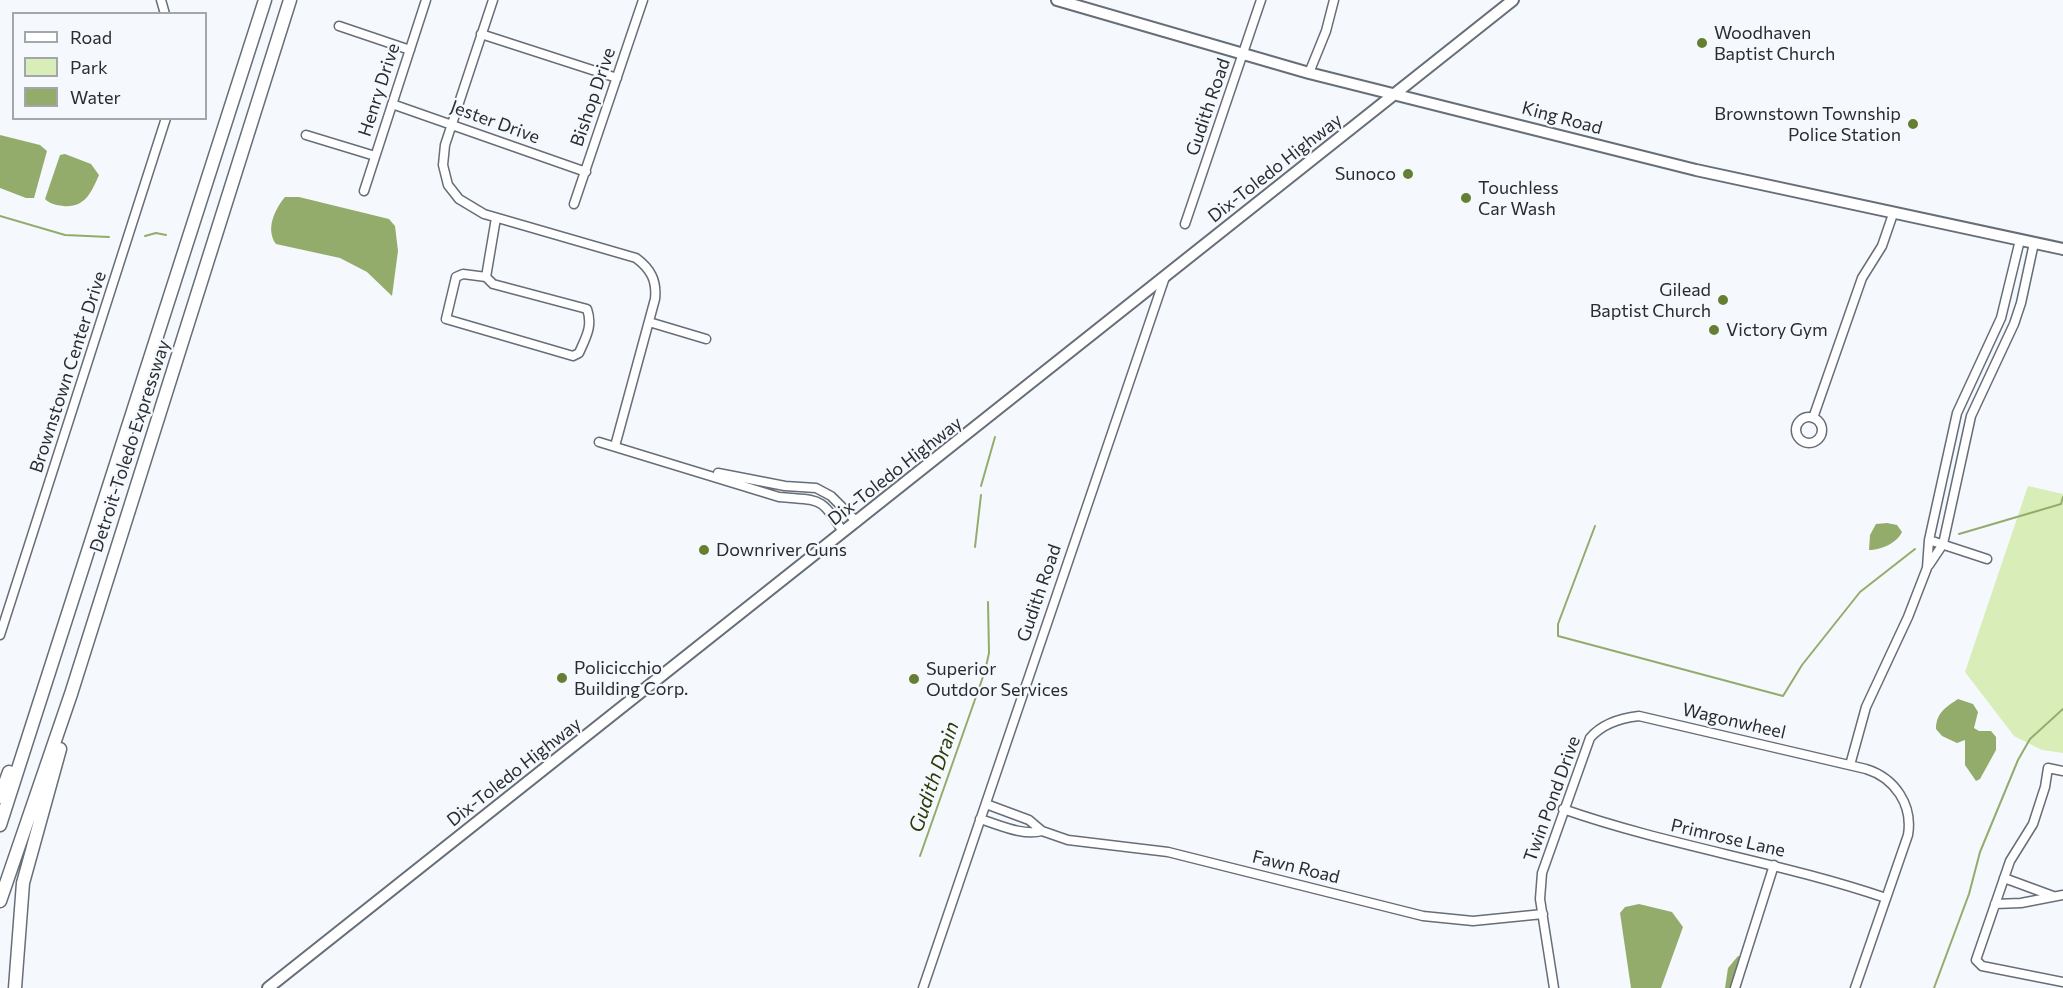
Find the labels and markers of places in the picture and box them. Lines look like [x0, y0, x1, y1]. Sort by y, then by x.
place label: Woodhaven Baptist Church [1714, 22, 1835, 64]
marker: Woodhaven Baptist Church [1695, 36, 1709, 50]
place label: Brownstown Township Police Station [1714, 103, 1901, 146]
marker: Brownstown Township Police Station [1906, 117, 1920, 131]
place label: Sunoco [1335, 163, 1396, 185]
marker: Sunoco [1401, 167, 1415, 181]
place label: Touchless Car Wash [1478, 177, 1559, 219]
marker: Touchless Car Wash [1459, 191, 1473, 205]
place label: Gilead Baptist Church [1590, 279, 1711, 322]
marker: Gilead Baptist Church [1716, 293, 1730, 307]
place label: Victory Gym [1726, 319, 1828, 341]
marker: Victory Gym [1707, 323, 1721, 337]
place label: Downriver Guns [716, 539, 847, 561]
marker: Downriver Guns [697, 543, 711, 557]
place label: Policicchio Building Corp. [574, 657, 688, 700]
place label: Superior Outdoor Services [926, 658, 1068, 700]
marker: Policicchio Building Corp. [555, 671, 569, 685]
marker: Superior Outdoor Services [907, 672, 921, 686]

